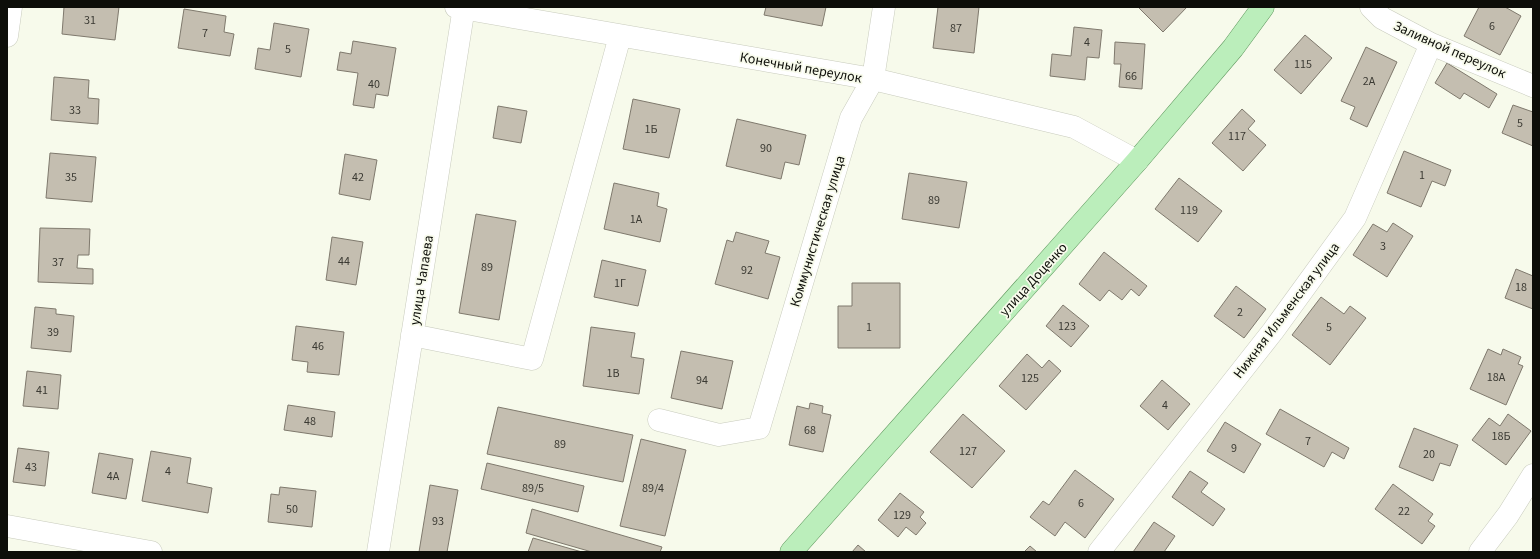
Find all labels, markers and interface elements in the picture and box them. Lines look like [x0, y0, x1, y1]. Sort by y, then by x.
house number: 31 [84, 12, 96, 29]
street label: Заливной переулок [1390, 16, 1509, 84]
house number: 6 [1489, 18, 1495, 35]
house number: 87 [950, 20, 962, 37]
house number: 7 [202, 25, 208, 42]
house number: 4 [1084, 34, 1090, 51]
house number: 5 [285, 41, 291, 58]
street label: Конечный переулок [738, 47, 863, 89]
house number: 115 [1294, 56, 1312, 73]
house number: 66 [1125, 68, 1137, 85]
house number: 2А [1363, 73, 1376, 90]
house number: 40 [368, 76, 380, 93]
house number: 33 [69, 102, 81, 119]
house number: 5 [1517, 115, 1523, 132]
house number: 1Б [645, 121, 657, 138]
house number: 117 [1228, 128, 1246, 145]
house number: 90 [760, 140, 772, 157]
street label: Коммунистическая улица [785, 153, 851, 309]
house number: 1 [1419, 167, 1425, 184]
house number: 35 [65, 169, 77, 186]
house number: 42 [352, 169, 364, 186]
house number: 89 [928, 192, 940, 209]
house number: 119 [1180, 202, 1198, 219]
house number: 1А [630, 211, 643, 228]
street label: улица Чапаева [405, 234, 439, 327]
street label: улица Доценко [995, 238, 1072, 321]
street label: Нижняя Ильменская улица [1229, 238, 1345, 383]
house number: 3 [1380, 238, 1386, 255]
house number: 44 [338, 253, 350, 270]
house number: 37 [52, 254, 64, 271]
house number: 89 [481, 259, 493, 276]
house number: 92 [741, 262, 753, 279]
house number: 1Г [614, 275, 626, 292]
house number: 18 [1515, 279, 1527, 296]
house number: 2 [1237, 304, 1243, 321]
house number: 123 [1058, 318, 1076, 335]
house number: 1 [866, 319, 872, 336]
house number: 5 [1326, 319, 1332, 336]
house number: 39 [47, 324, 59, 341]
house number: 46 [312, 338, 324, 355]
house number: 1В [606, 365, 620, 382]
house number: 18А [1487, 369, 1506, 386]
house number: 125 [1021, 370, 1039, 387]
house number: 94 [696, 372, 708, 389]
house number: 41 [36, 382, 48, 399]
house number: 4 [1162, 397, 1168, 414]
house number: 48 [304, 413, 316, 430]
house number: 68 [804, 422, 816, 439]
house number: 18Б [1492, 428, 1510, 445]
house number: 7 [1305, 433, 1311, 450]
house number: 89 [554, 436, 566, 453]
house number: 9 [1231, 440, 1237, 457]
house number: 127 [959, 443, 977, 460]
house number: 20 [1423, 446, 1435, 463]
house number: 43 [25, 459, 37, 476]
house number: 4 [165, 463, 171, 480]
house number: 4А [107, 468, 120, 485]
house number: 89/5 [522, 480, 544, 497]
house number: 89/4 [642, 480, 664, 497]
house number: 6 [1078, 495, 1084, 512]
house number: 50 [286, 501, 298, 518]
house number: 22 [1398, 503, 1410, 520]
house number: 129 [893, 507, 911, 524]
house number: 93 [432, 513, 444, 530]

